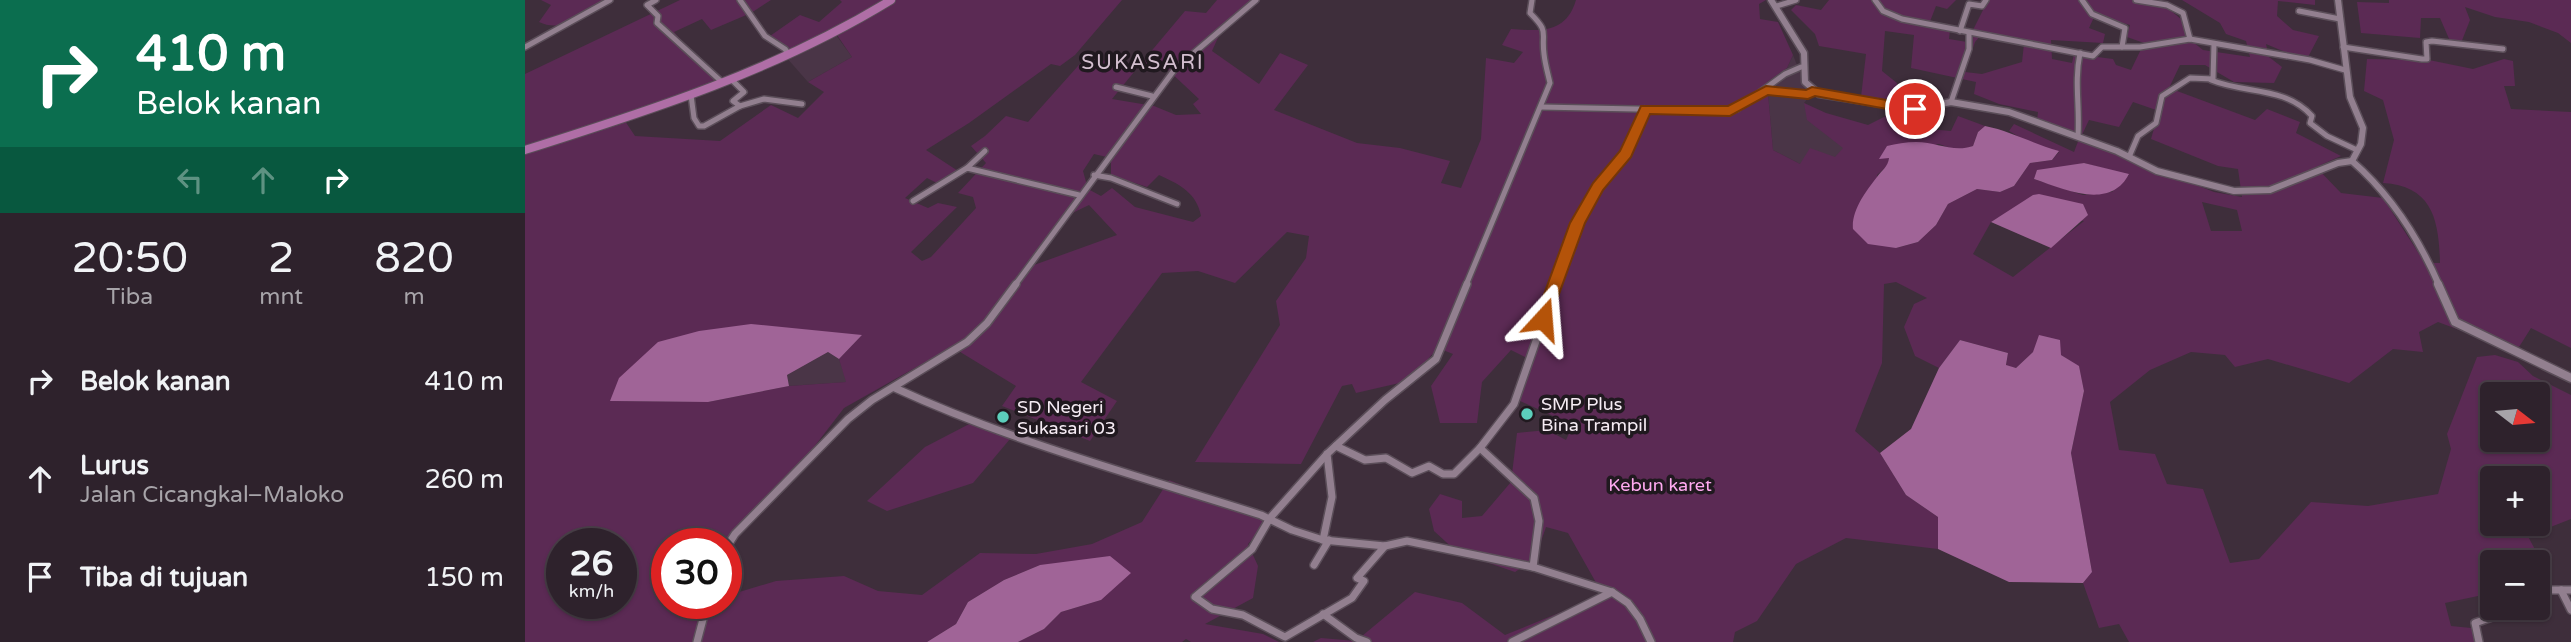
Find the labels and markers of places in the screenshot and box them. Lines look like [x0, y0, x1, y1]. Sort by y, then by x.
pin [1885, 79, 1945, 139]
place label: SMP Plus Bina Trampil [1541, 393, 1647, 436]
place label: SD Negeri Sukasari 03 [1017, 396, 1116, 439]
marker: SMP Plus Bina Trampil [1519, 406, 1535, 422]
marker: SD Negeri Sukasari 03 [995, 409, 1011, 425]

